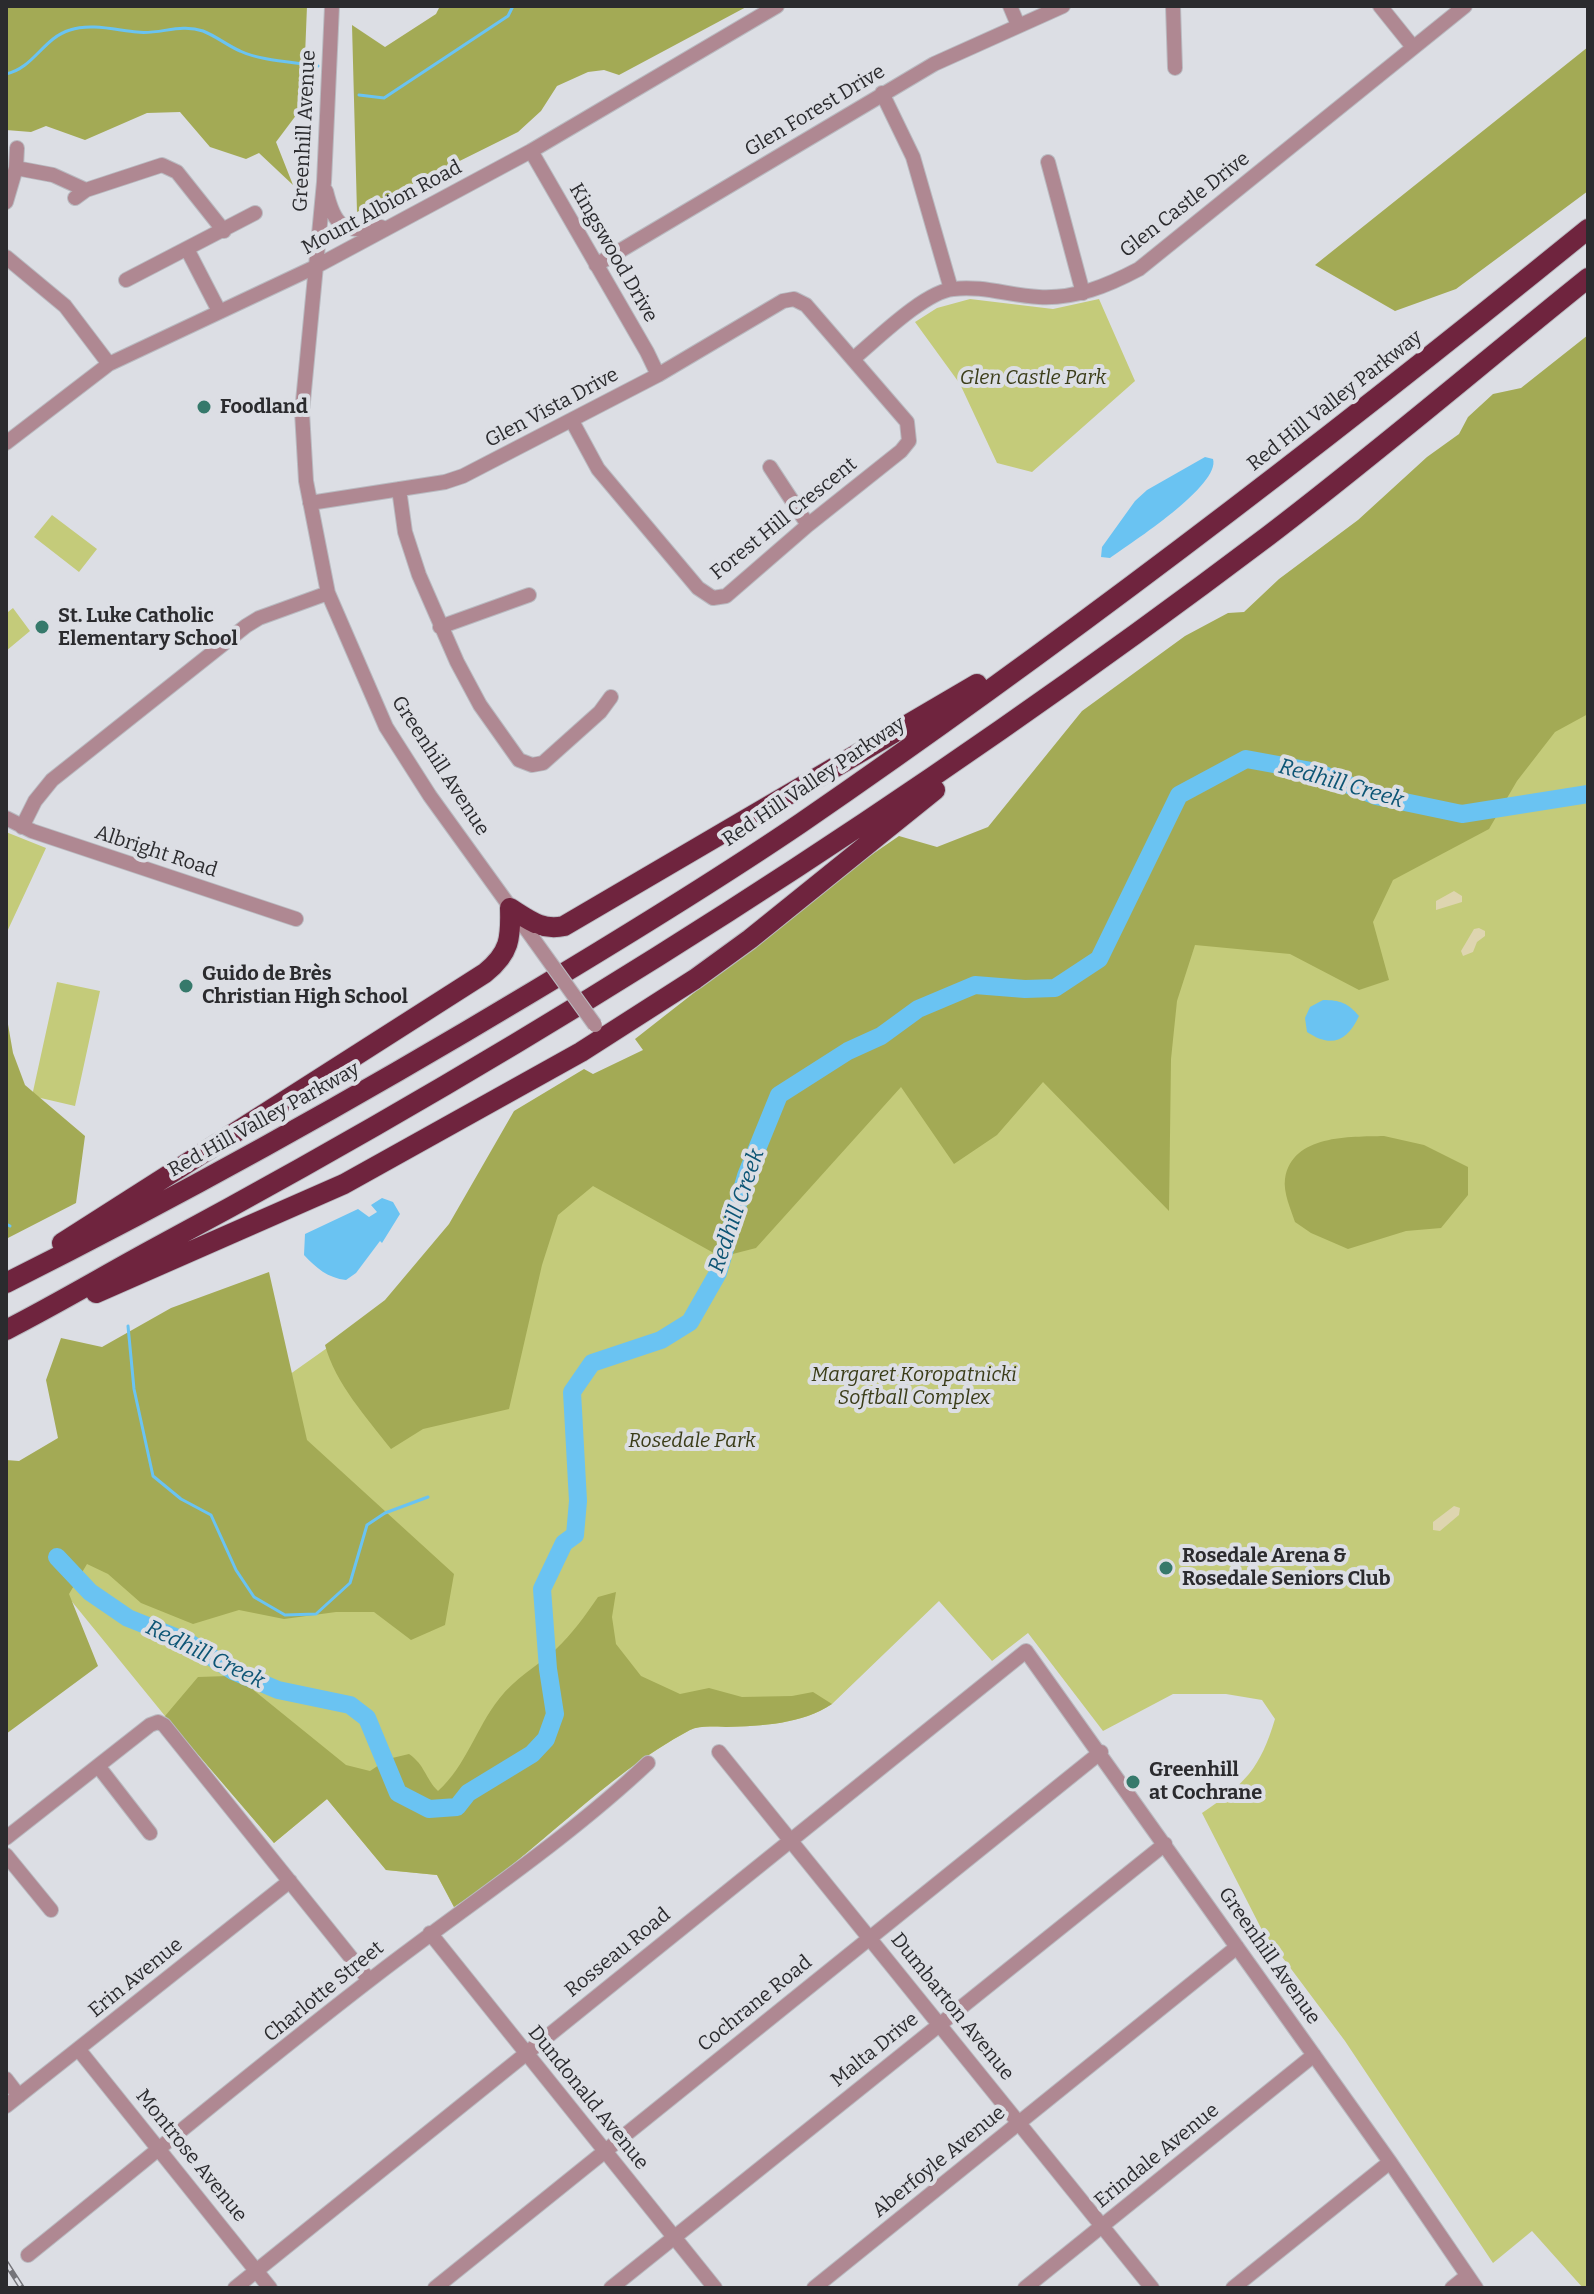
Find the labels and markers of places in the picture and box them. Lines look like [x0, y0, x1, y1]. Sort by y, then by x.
place label: Foodland [220, 395, 308, 419]
marker: Foodland [195, 398, 213, 416]
place label: St. Luke Catholic Elementary School [58, 604, 238, 651]
marker: St. Luke Catholic Elementary School [33, 618, 51, 636]
place label: Guido de Brès Christian High School [202, 962, 408, 1009]
marker: Guido de Brès Christian High School [177, 977, 195, 995]
place label: Rosedale Arena & Rosedale Seniors Club [1182, 1544, 1390, 1591]
marker: Rosedale Arena & Rosedale Seniors Club [1157, 1559, 1175, 1577]
place label: Greenhill at Cochrane [1149, 1758, 1262, 1805]
marker: Greenhill at Cochrane [1124, 1773, 1142, 1791]

